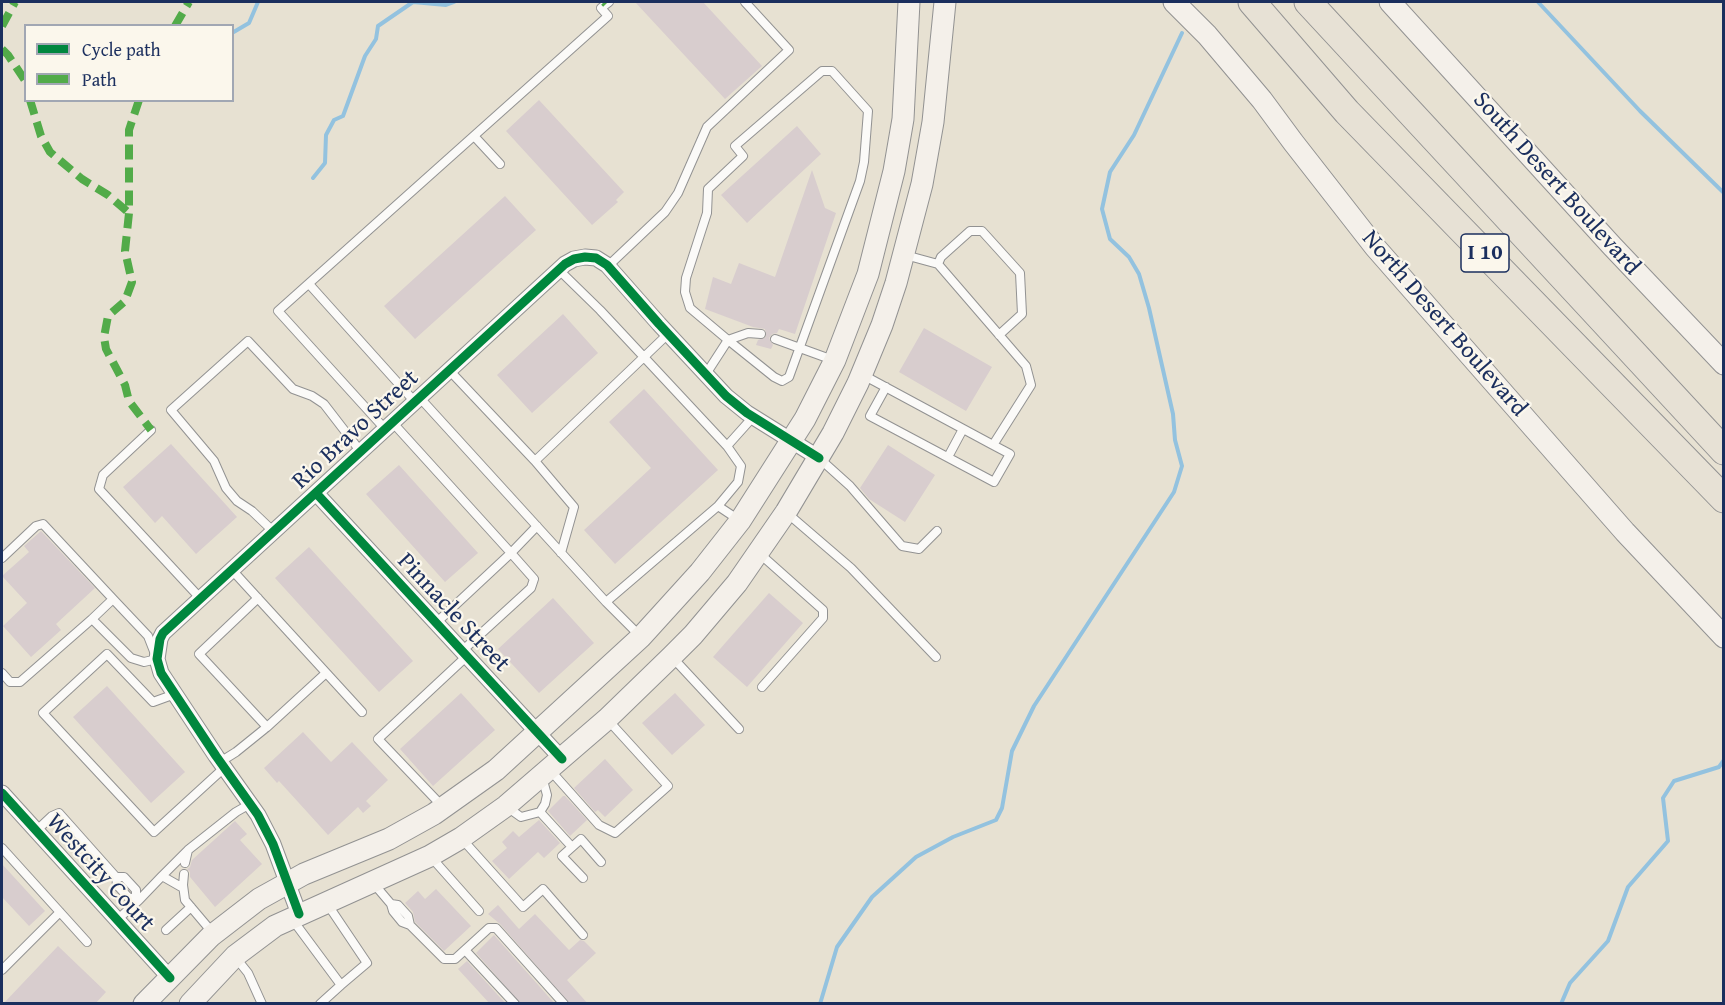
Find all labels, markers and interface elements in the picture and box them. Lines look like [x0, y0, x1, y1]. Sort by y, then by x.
legend [24, 24, 234, 102]
text: Cycle path [82, 36, 161, 63]
text: Path [82, 66, 117, 93]
street label: South Desert Boulevard [1466, 86, 1646, 282]
street label: North Desert Boulevard [1355, 225, 1533, 423]
road number: I 10 [1461, 234, 1509, 272]
street label: Rio Bravo Street [287, 364, 425, 496]
street label: Pinnacle Street [391, 548, 515, 678]
street label: Westcity Court [40, 808, 160, 938]

